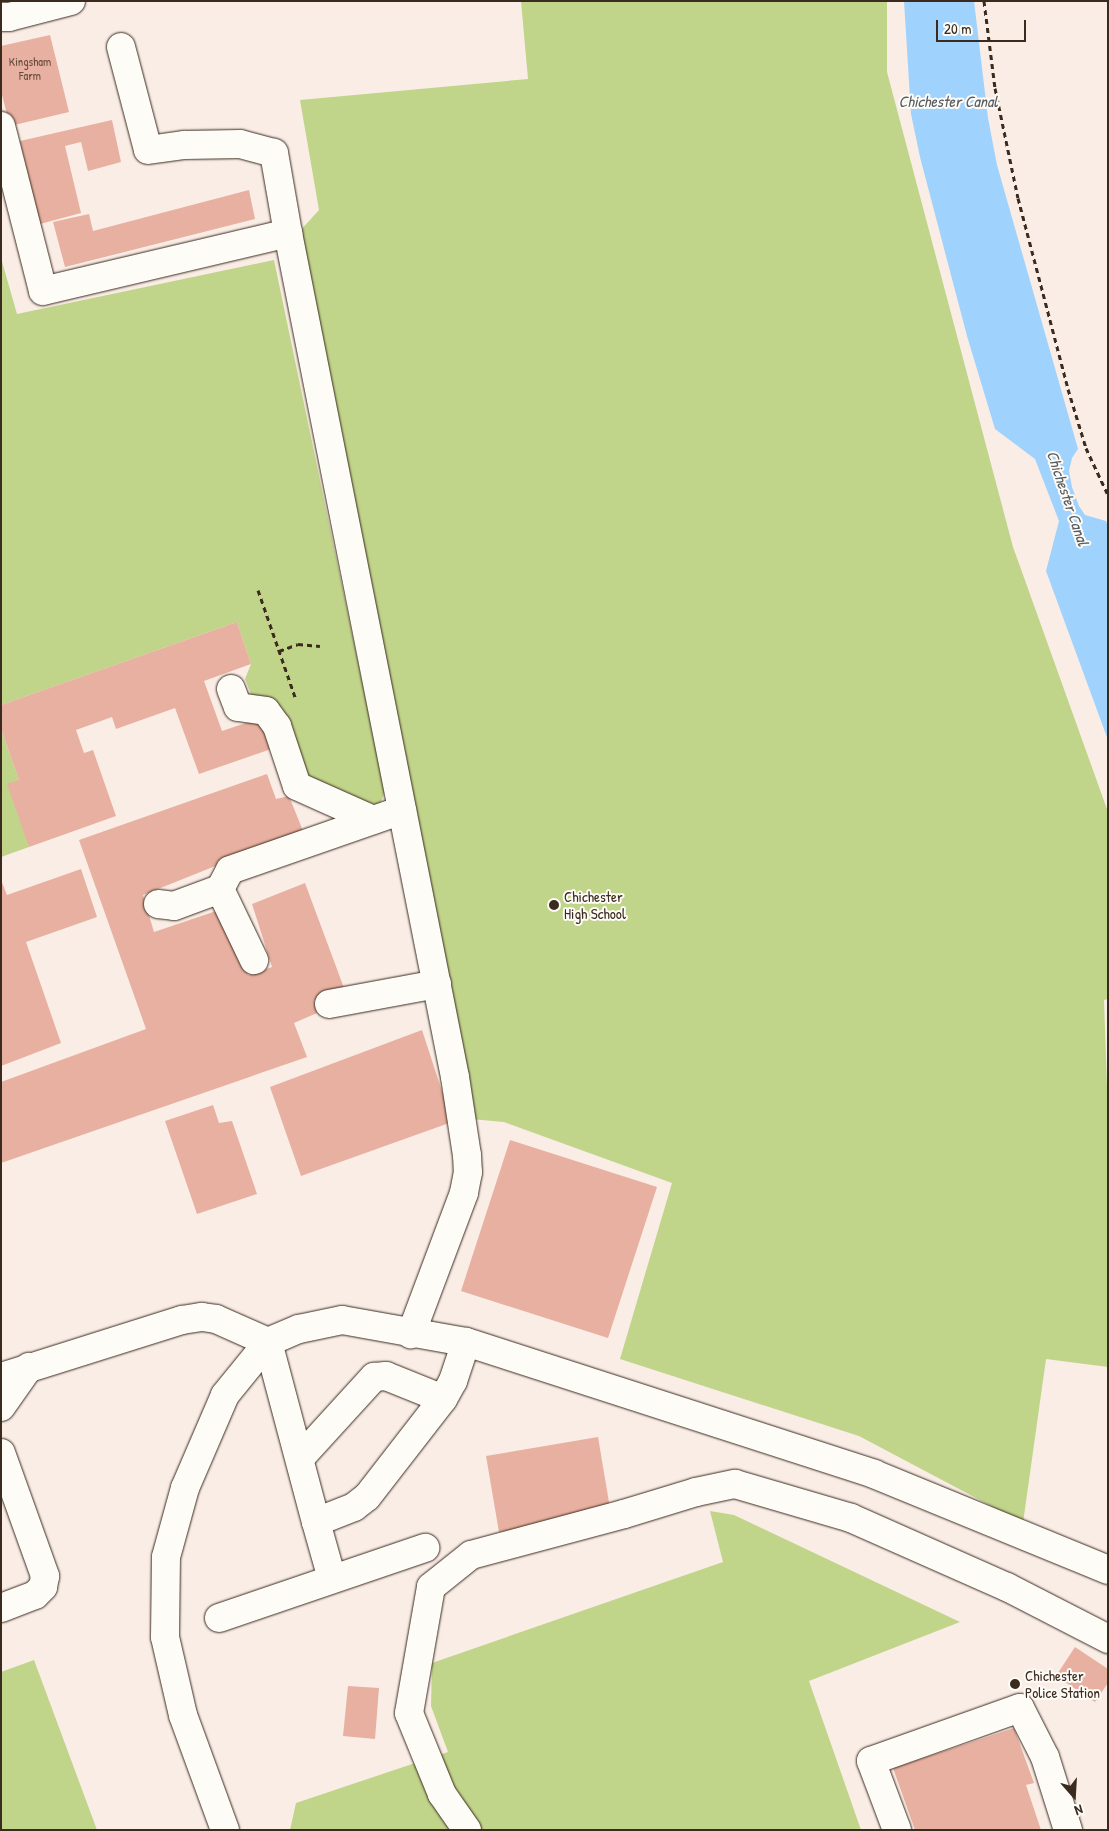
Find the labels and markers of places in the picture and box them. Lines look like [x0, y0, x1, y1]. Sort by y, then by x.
place label: Chichester High School [564, 887, 626, 922]
marker: Chichester High School [548, 899, 560, 911]
place label: Chichester Police Station [1025, 1666, 1100, 1701]
marker: Chichester Police Station [1009, 1678, 1021, 1690]

